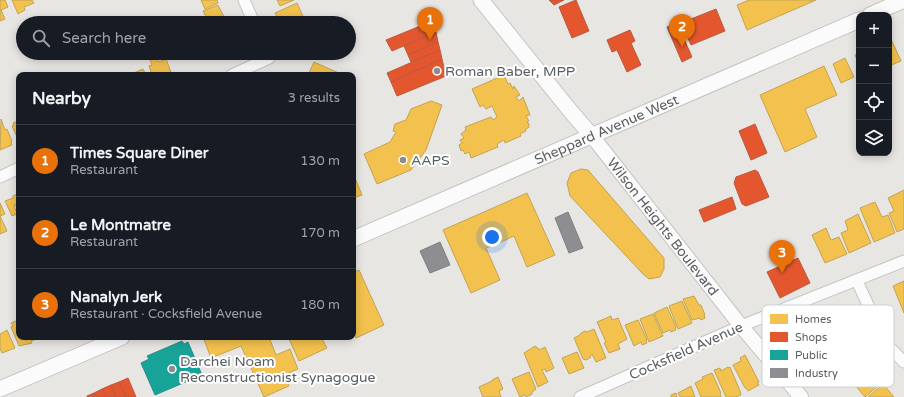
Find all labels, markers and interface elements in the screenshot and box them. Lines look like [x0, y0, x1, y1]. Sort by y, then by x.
pin: 1 [417, 7, 443, 40]
map controls [856, 12, 892, 156]
button: + [856, 12, 892, 48]
pin: 2 [669, 14, 695, 47]
search box [16, 16, 356, 60]
icon: search [30, 27, 52, 49]
text: Search here [62, 29, 146, 47]
button: − [856, 48, 892, 84]
place label: Roman Baber, MPP [445, 63, 575, 80]
marker: Roman Baber, MPP [432, 66, 442, 76]
button: locate [856, 84, 892, 120]
text: Nearby [32, 88, 91, 109]
text: 3 results [288, 90, 340, 106]
street label: Sheppard Avenue West [532, 90, 682, 168]
button: layers [856, 120, 892, 156]
text: Times Square Diner [70, 144, 208, 162]
place label: AAPS [411, 152, 450, 169]
text: 1 [41, 153, 49, 169]
text: 130 m [300, 153, 340, 169]
street label: Wilson Heights Boulevard [604, 154, 722, 299]
marker: AAPS [398, 155, 408, 165]
text: Restaurant [70, 162, 138, 178]
text: Le Montmatre [70, 216, 171, 234]
text: 2 [41, 225, 49, 241]
text: 170 m [300, 225, 340, 241]
your location [482, 227, 502, 247]
text: Restaurant [70, 234, 138, 250]
pin: 3 [769, 240, 795, 273]
text: Nanalyn Jerk [70, 288, 162, 306]
text: 3 [41, 297, 49, 313]
text: 180 m [300, 297, 340, 313]
legend [762, 305, 894, 387]
text: Restaurant · Cocksfield Avenue [70, 306, 262, 322]
text: Homes [795, 313, 831, 326]
street label: Cocksfield Avenue [627, 318, 746, 384]
text: Shops [795, 331, 827, 344]
text: Public [795, 349, 827, 362]
place label: Darchei Noam Reconstructionist Synagogue [180, 353, 376, 386]
marker: Darchei Noam Reconstructionist Synagogue [167, 364, 177, 374]
text: Industry [795, 367, 838, 380]

